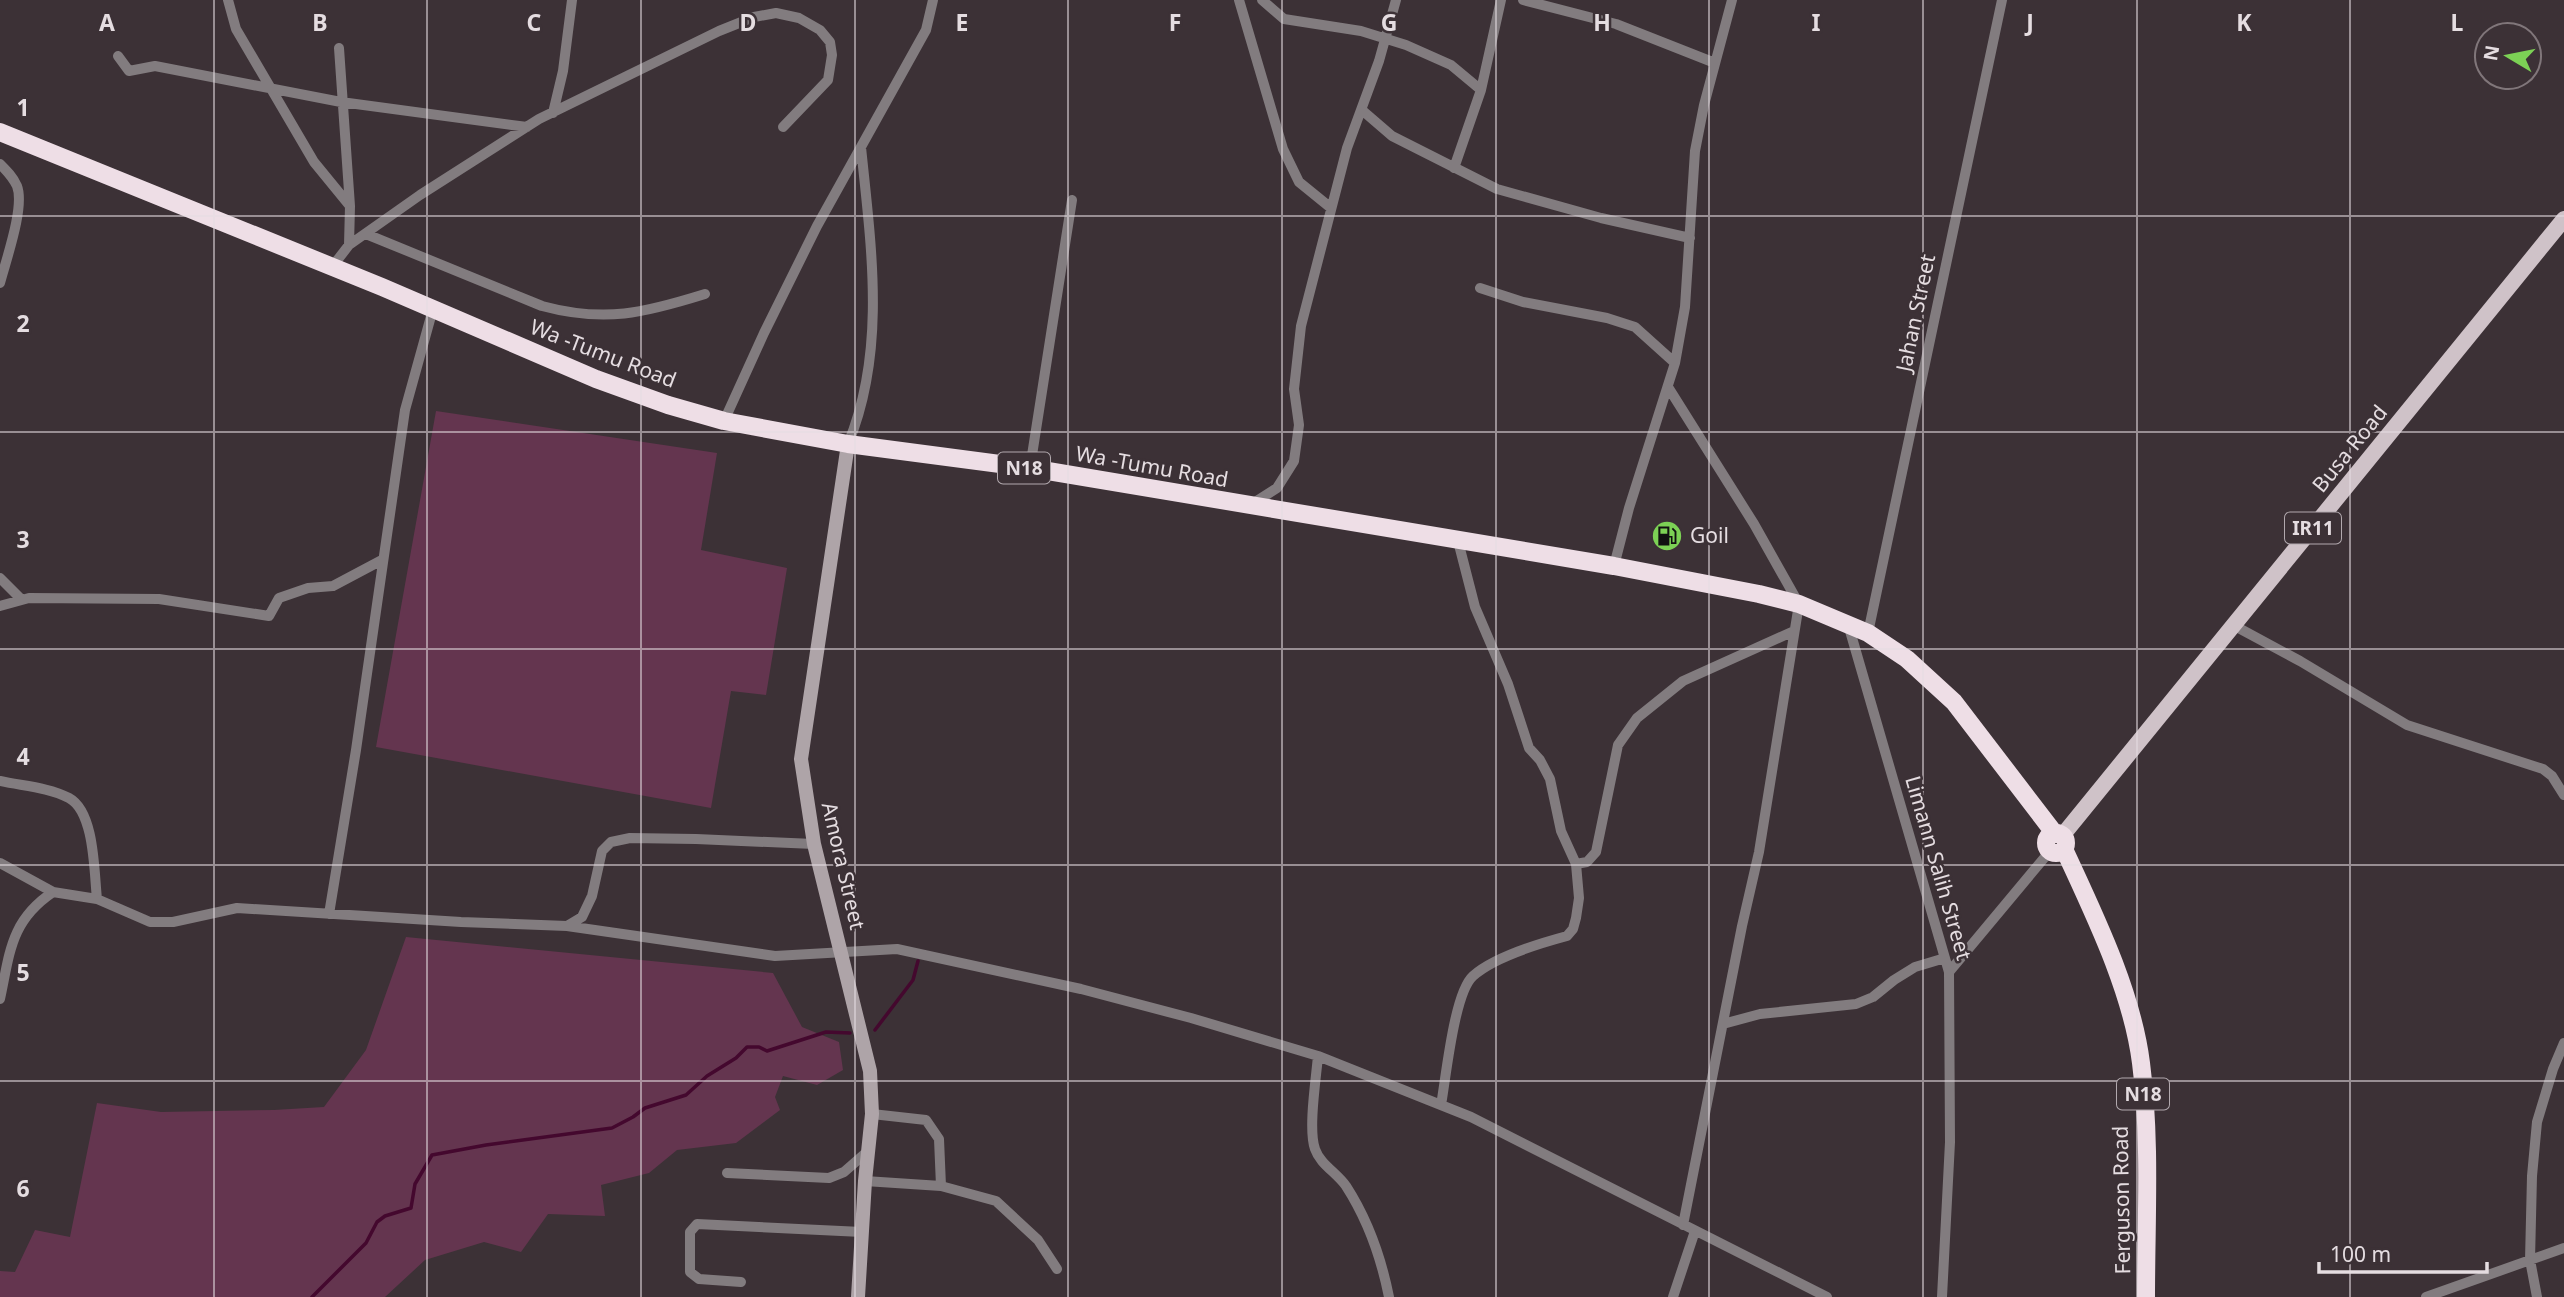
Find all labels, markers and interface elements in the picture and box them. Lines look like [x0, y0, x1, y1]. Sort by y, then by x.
text: A [99, 6, 115, 38]
text: B [312, 6, 328, 38]
text: C [527, 6, 542, 38]
text: D [740, 6, 756, 38]
text: E [956, 6, 968, 38]
text: F [1169, 6, 1181, 38]
text: G [1381, 6, 1397, 38]
text: H [1593, 6, 1611, 38]
text: I [1812, 6, 1821, 38]
text: J [2024, 6, 2034, 38]
text: K [2236, 6, 2252, 38]
text: L [2451, 6, 2464, 38]
north arrow [2473, 21, 2543, 91]
text: N [2477, 43, 2505, 63]
text: 1 [16, 91, 30, 123]
street label: Jahan Street [1889, 251, 1941, 376]
text: 2 [16, 307, 30, 339]
street label: Wa -Tumu Road [526, 312, 680, 394]
street label: Busa Road [2305, 399, 2393, 498]
street label: Wa -Tumu Road [1074, 439, 1231, 493]
road number: N18 [998, 453, 1050, 484]
road number: IR11 [2285, 512, 2341, 544]
fuel station icon: Goil [1650, 519, 1684, 553]
place label: Goil [1690, 521, 1729, 549]
text: 3 [16, 523, 30, 555]
text: 4 [16, 740, 30, 772]
street label: Limann Salih Street [1899, 772, 1979, 964]
street label: Amora Street [816, 799, 872, 933]
text: 5 [16, 956, 30, 988]
road number: N18 [2117, 1078, 2169, 1110]
street label: Ferguson Road [2106, 1125, 2136, 1275]
text: 6 [16, 1172, 30, 1204]
scale bar [2319, 1230, 2487, 1274]
text: 100 m [2330, 1240, 2391, 1268]

